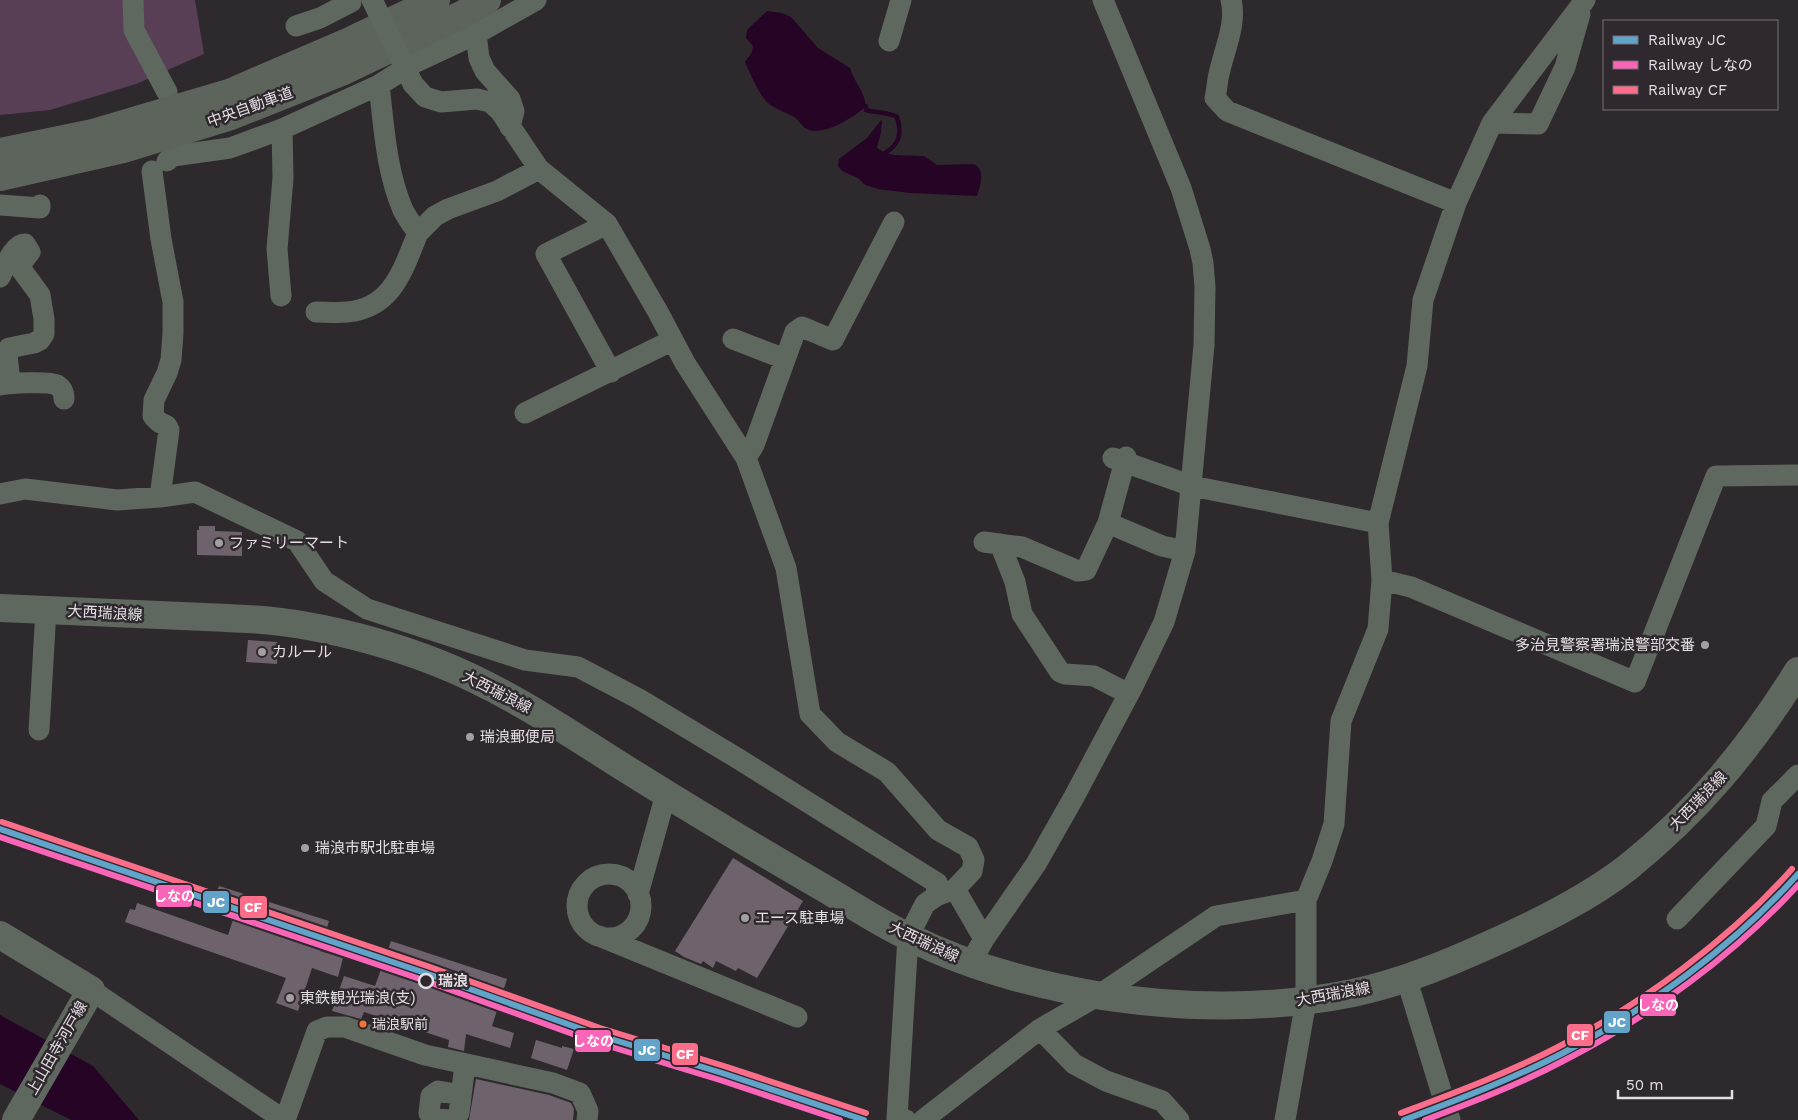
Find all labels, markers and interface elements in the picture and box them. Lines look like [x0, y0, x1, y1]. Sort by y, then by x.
legend [1603, 20, 1778, 110]
text: Railway JC [1648, 31, 1726, 49]
text: Railway しなの [1648, 56, 1753, 74]
text: Railway CF [1648, 81, 1727, 99]
street label: 中央自動車道 [205, 83, 295, 131]
place label: ファミリーマート [229, 534, 349, 552]
marker: ファミリーマート [213, 537, 225, 549]
street label: 大西瑞浪線 [67, 602, 143, 624]
place label: 多治見警察署瑞浪警部交番 [1515, 636, 1695, 654]
marker: 多治見警察署瑞浪警部交番 [1699, 639, 1711, 651]
place label: カルール [272, 643, 332, 661]
marker: カルール [256, 646, 268, 658]
street label: 大西瑞浪線 [459, 667, 535, 717]
place label: 瑞浪郵便局 [480, 728, 555, 746]
marker: 瑞浪郵便局 [464, 731, 476, 743]
street label: 大西瑞浪線 [1665, 768, 1731, 834]
place label: 瑞浪市駅北駐車場 [315, 839, 435, 857]
marker: 瑞浪市駅北駐車場 [299, 842, 311, 854]
line badge: しなの [155, 884, 193, 908]
text: しなの [153, 888, 195, 904]
line badge: JC [202, 890, 230, 914]
text: JC [207, 894, 226, 910]
line badge: CF [239, 895, 268, 919]
text: CF [244, 899, 262, 915]
place label: エース駐車場 [755, 909, 844, 927]
marker: エース駐車場 [739, 912, 751, 924]
street label: 大西瑞浪線 [886, 918, 962, 966]
place label: 瑞浪 [438, 972, 468, 990]
marker: 瑞浪 [418, 973, 434, 989]
street label: 大西瑞浪線 [1294, 979, 1372, 1009]
place label: 東鉄観光瑞浪(支) [300, 989, 416, 1007]
marker: 東鉄観光瑞浪(支) [284, 992, 296, 1004]
line badge: しなの [1639, 993, 1677, 1017]
text: しなの [1637, 997, 1679, 1013]
street label: 上山田寺河戸線 [23, 998, 91, 1098]
line badge: JC [1603, 1010, 1631, 1034]
text: JC [1608, 1014, 1627, 1030]
place label: 瑞浪駅前 [372, 1016, 428, 1032]
marker: 瑞浪駅前 [358, 1019, 368, 1029]
line badge: CF [1566, 1023, 1594, 1047]
text: CF [1571, 1027, 1589, 1043]
line badge: しなの [574, 1029, 612, 1053]
text: しなの [572, 1033, 614, 1049]
line badge: JC [633, 1038, 661, 1062]
text: JC [638, 1042, 657, 1058]
line badge: CF [671, 1042, 699, 1066]
text: CF [676, 1046, 694, 1062]
scale bar [1618, 1068, 1732, 1100]
text: 50 m [1626, 1076, 1663, 1094]

